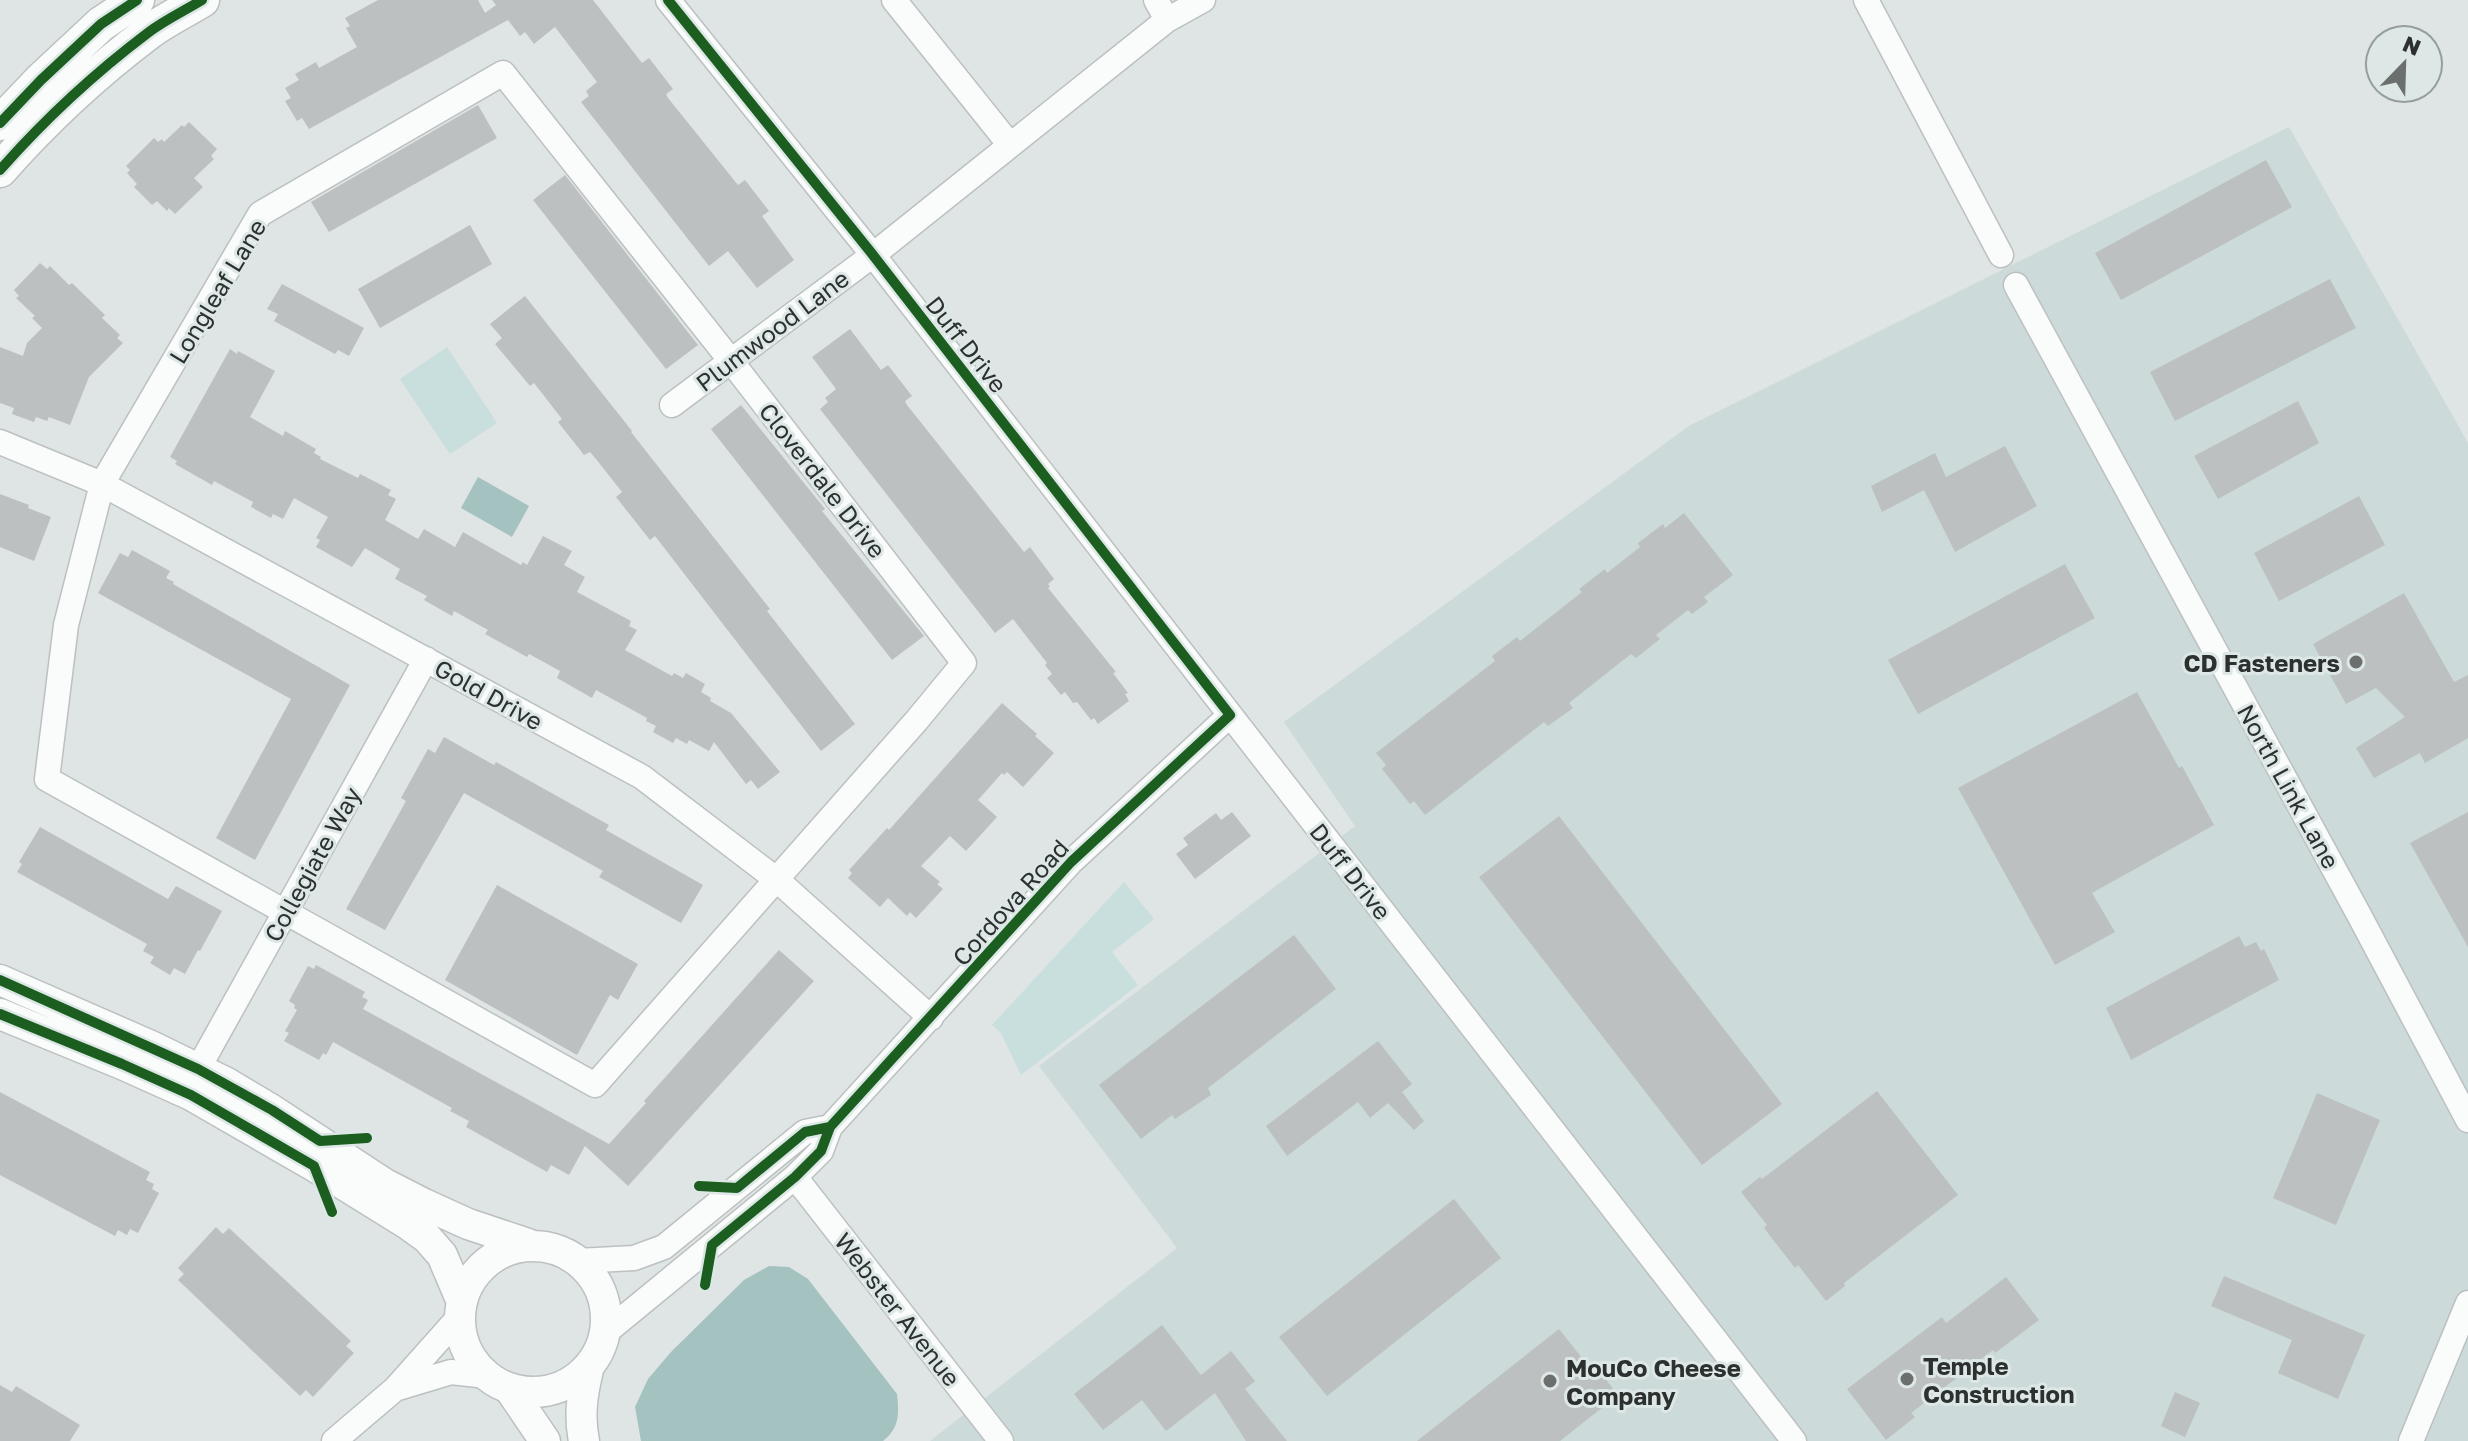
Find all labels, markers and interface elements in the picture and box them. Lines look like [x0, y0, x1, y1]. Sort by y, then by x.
north arrow [2364, 24, 2444, 104]
text: N [2399, 29, 2425, 61]
street label: Longleaf Lane [163, 214, 271, 368]
street label: Plumwood Lane [690, 263, 854, 397]
street label: Duff Drive [920, 290, 1014, 398]
street label: Cloverdale Drive [753, 397, 893, 563]
place label: CD Fasteners [2184, 648, 2340, 677]
street label: Gold Drive [430, 652, 548, 736]
marker: CD Fasteners [2347, 653, 2365, 671]
street label: North Link Lane [2232, 699, 2346, 873]
street label: Collegiate Way [258, 782, 366, 946]
street label: Duff Drive [1304, 817, 1398, 925]
street label: Cordova Road [946, 833, 1074, 971]
street label: Webster Avenue [829, 1226, 967, 1392]
place label: Temple Construction [1923, 1351, 2074, 1408]
place label: MouCo Cheese Company [1566, 1353, 1741, 1410]
marker: Temple Construction [1898, 1370, 1916, 1388]
marker: MouCo Cheese Company [1541, 1372, 1559, 1390]

